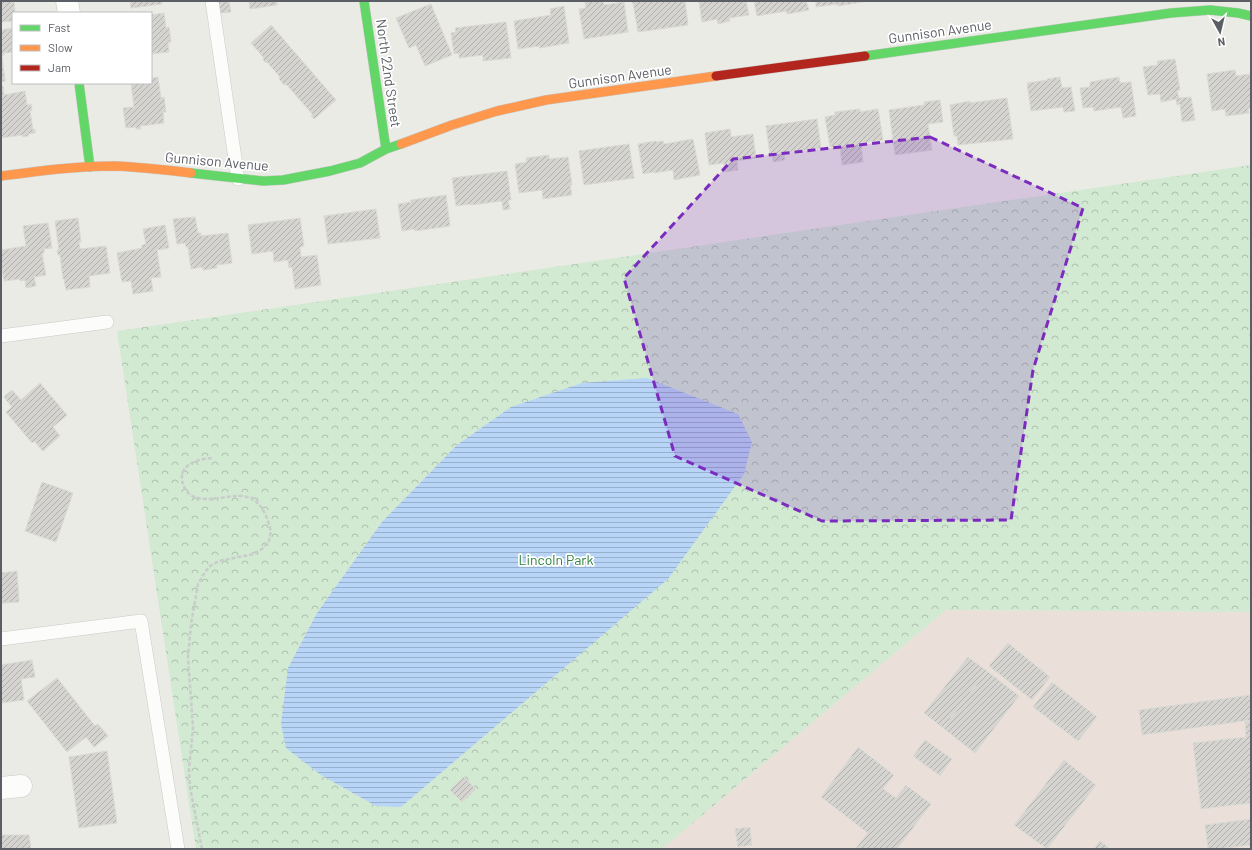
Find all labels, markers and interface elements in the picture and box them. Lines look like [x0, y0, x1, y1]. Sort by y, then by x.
legend [12, 12, 152, 84]
north arrow [1200, 12, 1240, 52]
street label: Gunnison Avenue [887, 15, 993, 47]
street label: North 22nd Street [373, 18, 405, 128]
text: Fast [48, 20, 71, 34]
text: N [1217, 35, 1226, 49]
text: Slow [48, 40, 73, 54]
text: Jam [48, 60, 71, 74]
street label: Gunnison Avenue [567, 60, 673, 92]
street label: Gunnison Avenue [164, 148, 270, 174]
park label: Lincoln Park [519, 551, 593, 568]

